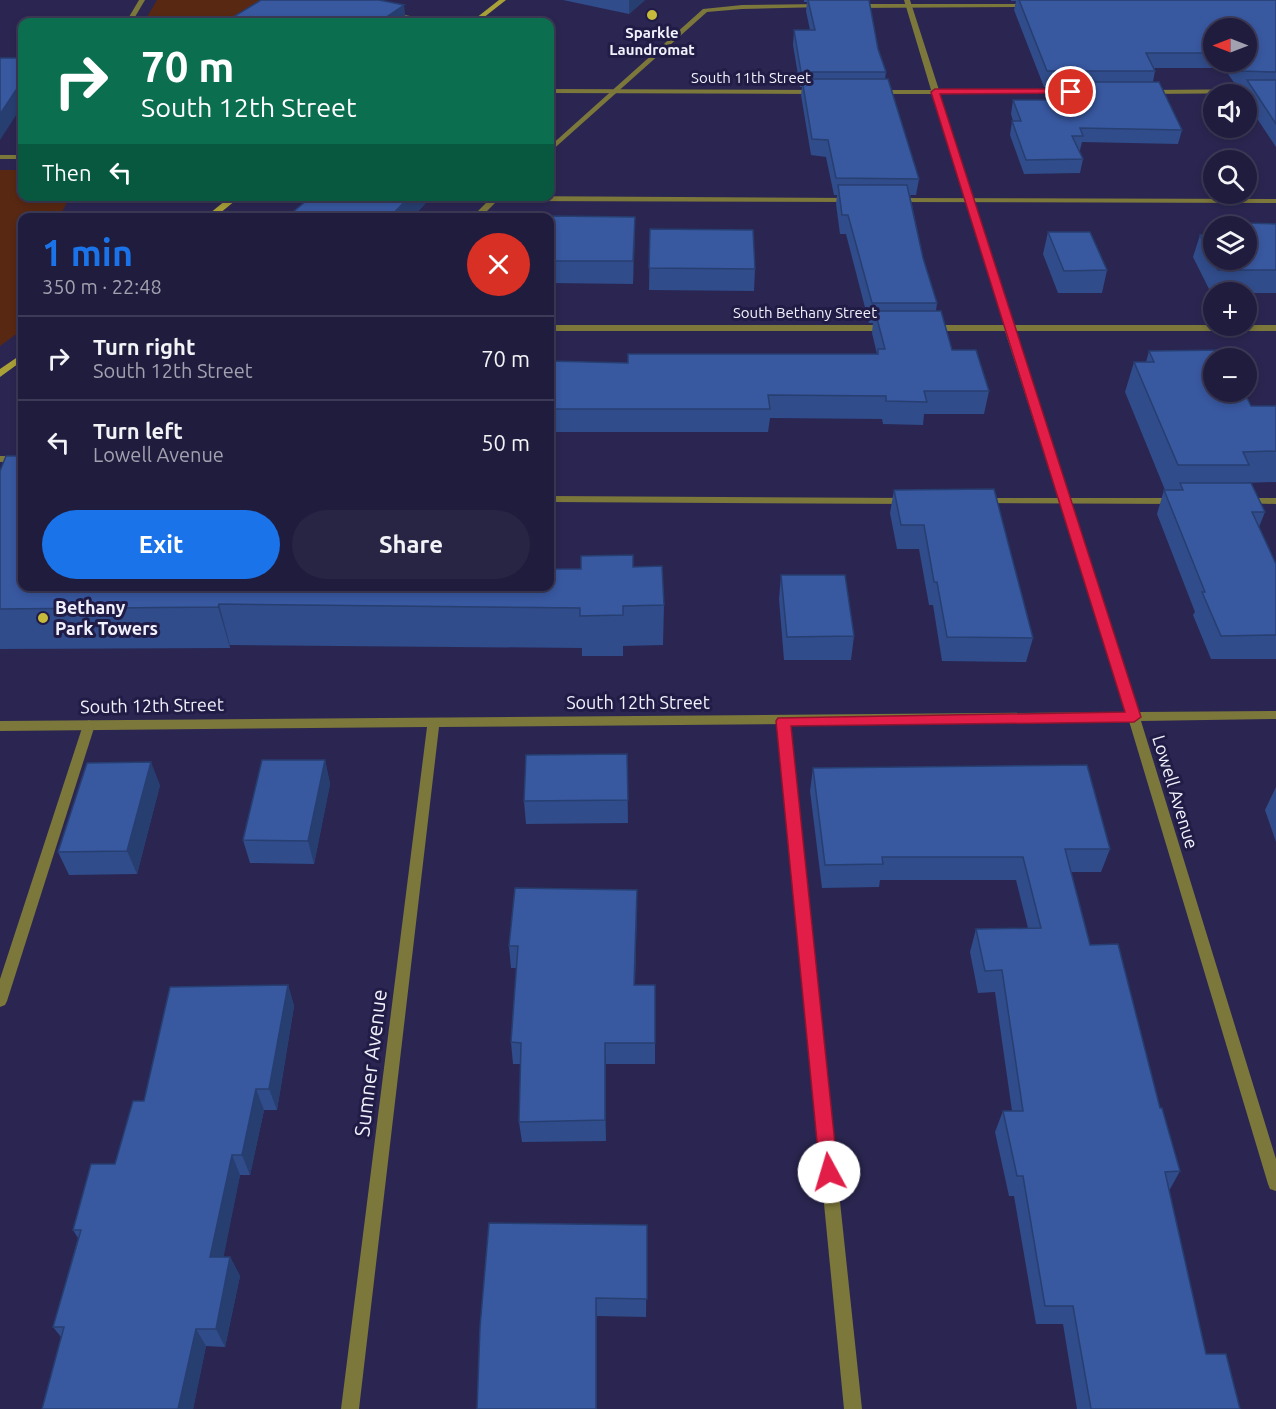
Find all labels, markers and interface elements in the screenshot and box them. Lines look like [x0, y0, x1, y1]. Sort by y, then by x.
marker: Sparkle Laundromat [645, 8, 659, 22]
north arrow [1203, 18, 1257, 72]
map controls [1203, 18, 1257, 402]
place label: Sparkle Laundromat [609, 24, 695, 58]
icon: right [42, 42, 120, 120]
text: 70 m [141, 43, 235, 90]
pin [1045, 66, 1096, 117]
street label: South 11th Street [691, 69, 811, 86]
icon: arrive [1054, 75, 1087, 108]
button: sound [1203, 84, 1257, 138]
text: South 12th Street [141, 92, 357, 122]
button: search [1203, 150, 1257, 204]
icon: left [104, 156, 137, 189]
text: Then [42, 160, 92, 185]
button: layers [1203, 216, 1257, 270]
text: 1 min [42, 232, 133, 273]
button: close [467, 233, 530, 296]
text: 350 m · 22:48 [42, 275, 162, 298]
button: + [1203, 282, 1257, 336]
street label: South Bethany Street [733, 304, 877, 321]
text: Turn right [93, 334, 195, 359]
icon: right [42, 342, 75, 375]
text: 70 m [481, 346, 530, 371]
button: − [1203, 348, 1257, 402]
text: South 12th Street [93, 359, 253, 382]
text: Turn left [93, 418, 183, 443]
icon: left [42, 426, 75, 459]
text: 50 m [481, 430, 530, 455]
text: Lowell Avenue [93, 443, 224, 466]
button: Exit [42, 510, 280, 579]
button: Share [292, 510, 530, 579]
place label: Bethany Park Towers [55, 597, 158, 638]
marker: Bethany Park Towers [36, 611, 50, 625]
street label: South 12th Street [566, 692, 710, 712]
street label: South 12th Street [80, 694, 224, 716]
street label: Lowell Avenue [1149, 732, 1203, 851]
street label: Sumner Avenue [349, 988, 391, 1138]
position arrow [797, 1140, 861, 1204]

